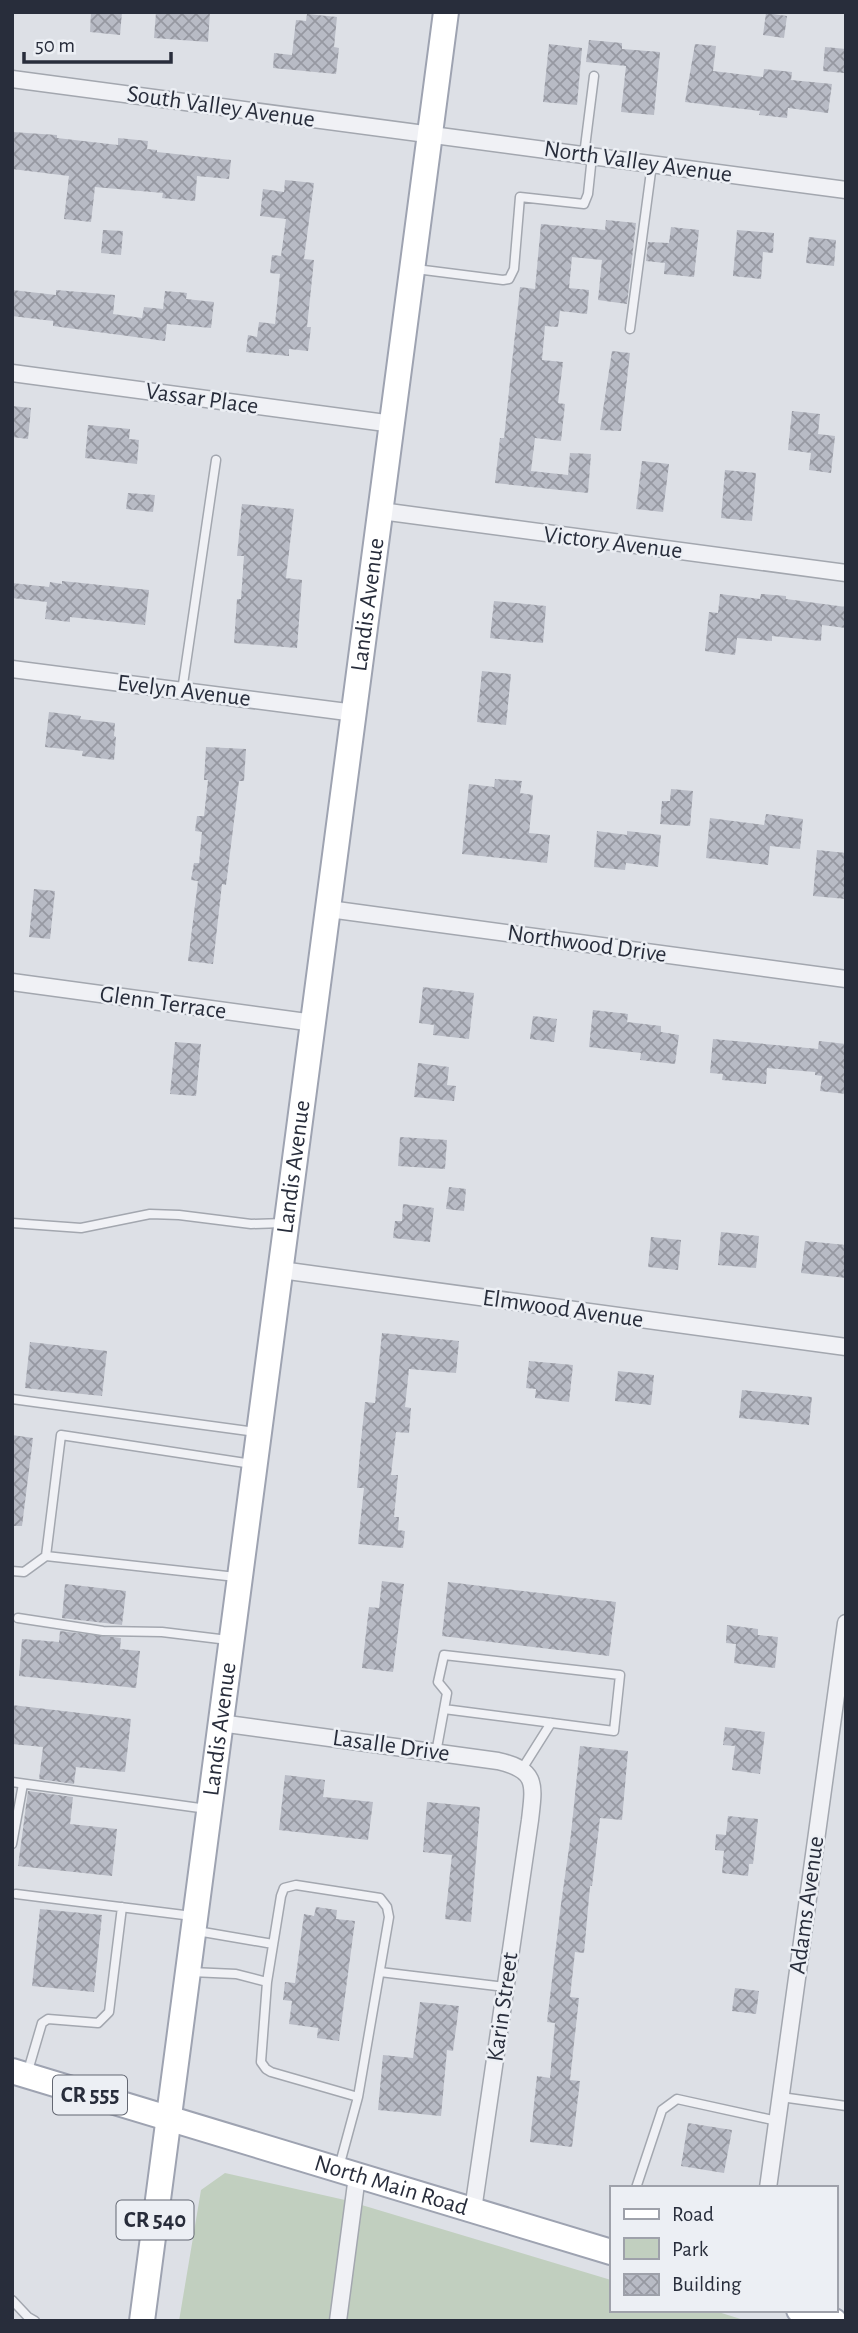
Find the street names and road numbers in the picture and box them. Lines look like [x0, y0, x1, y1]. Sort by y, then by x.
street label: South Valley Avenue [126, 82, 316, 132]
street label: North Valley Avenue [542, 137, 734, 187]
street label: Vassar Place [144, 379, 260, 419]
street label: Victory Avenue [542, 523, 684, 563]
street label: Landis Avenue [347, 537, 389, 673]
street label: Evelyn Avenue [116, 671, 252, 711]
street label: Northwood Drive [506, 921, 668, 967]
street label: Glenn Terrace [98, 982, 228, 1024]
street label: Landis Avenue [273, 1099, 315, 1235]
street label: Elmwood Avenue [481, 1286, 645, 1332]
street label: Landis Avenue [199, 1661, 241, 1797]
street label: Lasalle Drive [331, 1726, 451, 1766]
street label: Adams Avenue [785, 1835, 829, 1975]
street label: Karin Street [483, 1950, 523, 2063]
road number: CR 555 [53, 2076, 127, 2114]
street label: North Main Road [311, 2151, 471, 2220]
road number: CR 540 [116, 2200, 194, 2240]

